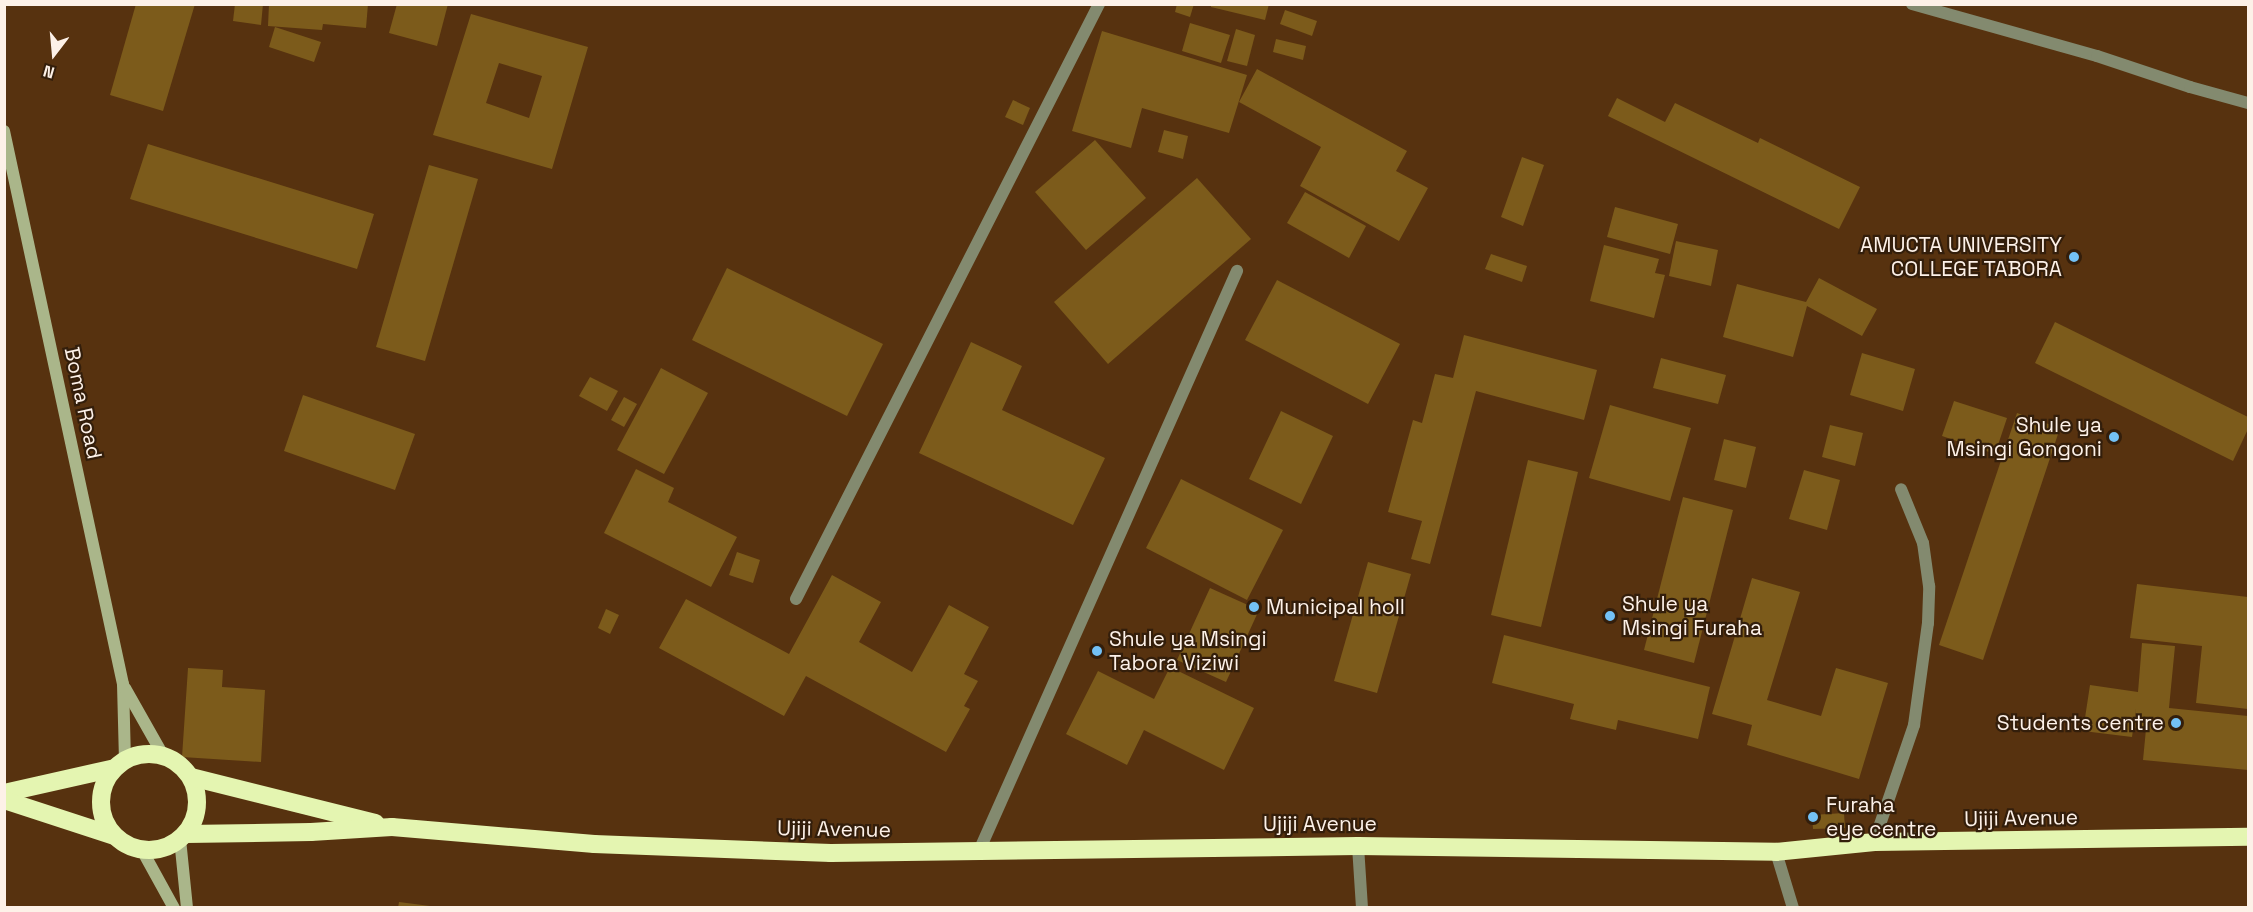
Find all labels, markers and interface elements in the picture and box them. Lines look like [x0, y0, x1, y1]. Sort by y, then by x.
north arrow [24, 24, 84, 84]
text: N [41, 60, 57, 83]
place label: AMUCTA UNIVERSITY COLLEGE TABORA [1860, 232, 2062, 282]
marker: AMUCTA UNIVERSITY COLLEGE TABORA [2067, 250, 2081, 264]
street label: Boma Road [59, 345, 107, 461]
place label: Shule ya Msingi Gongoni [1947, 412, 2102, 462]
marker: Shule ya Msingi Gongoni [2107, 430, 2121, 444]
place label: Shule ya Msingi Furaha [1622, 591, 1762, 641]
place label: Municipal holl [1266, 594, 1405, 620]
marker: Municipal holl [1247, 600, 1261, 614]
marker: Shule ya Msingi Furaha [1603, 609, 1617, 623]
place label: Shule ya Msingi Tabora Viziwi [1109, 626, 1267, 676]
marker: Shule ya Msingi Tabora Viziwi [1090, 644, 1104, 658]
place label: Students centre [1997, 710, 2164, 736]
marker: Students centre [2169, 716, 2183, 730]
place label: Furaha eye centre [1826, 792, 1936, 842]
street label: Ujiji Avenue [1964, 804, 2078, 832]
marker: Furaha eye centre [1804, 808, 1822, 826]
street label: Ujiji Avenue [1263, 811, 1377, 837]
street label: Ujiji Avenue [777, 815, 891, 843]

